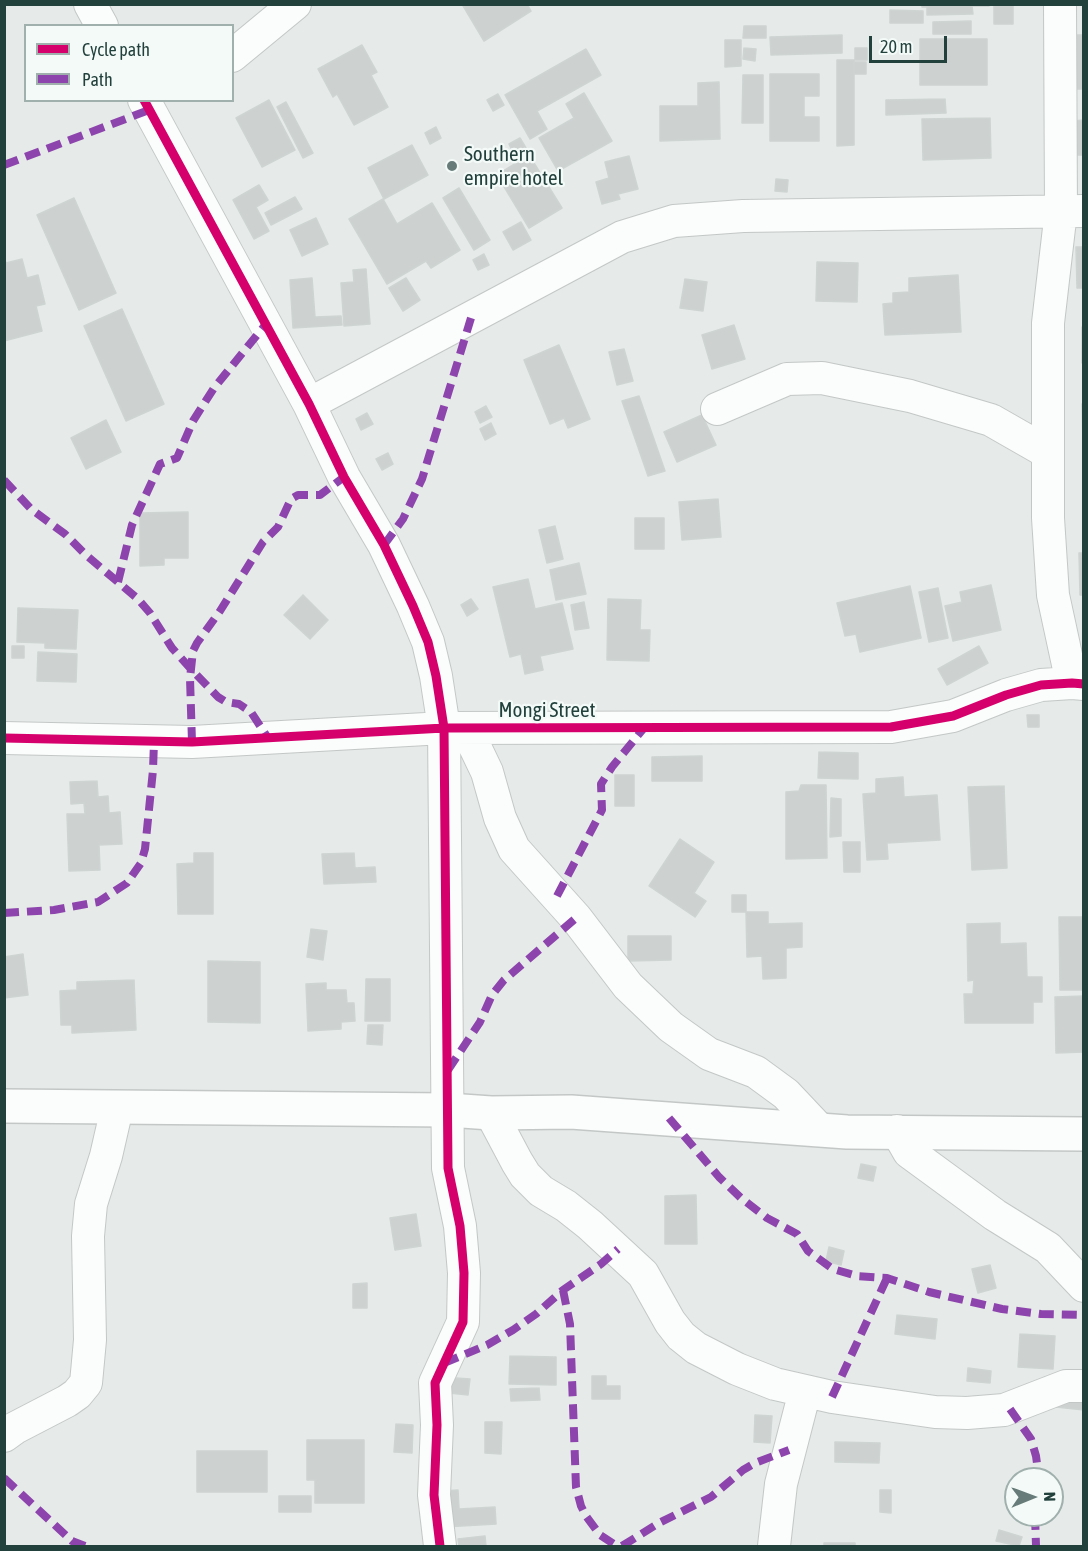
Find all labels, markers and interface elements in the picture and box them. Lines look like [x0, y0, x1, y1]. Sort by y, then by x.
legend [24, 24, 234, 102]
scale bar [872, 24, 950, 62]
text: 20 m [880, 36, 912, 57]
text: Cycle path [82, 39, 150, 60]
text: Path [82, 69, 113, 90]
place label: Southern empire hotel [464, 141, 563, 191]
marker: Southern empire hotel [445, 159, 459, 173]
street label: Mongi Street [499, 697, 595, 723]
north arrow [1004, 1467, 1064, 1527]
text: N [1041, 1492, 1059, 1502]

